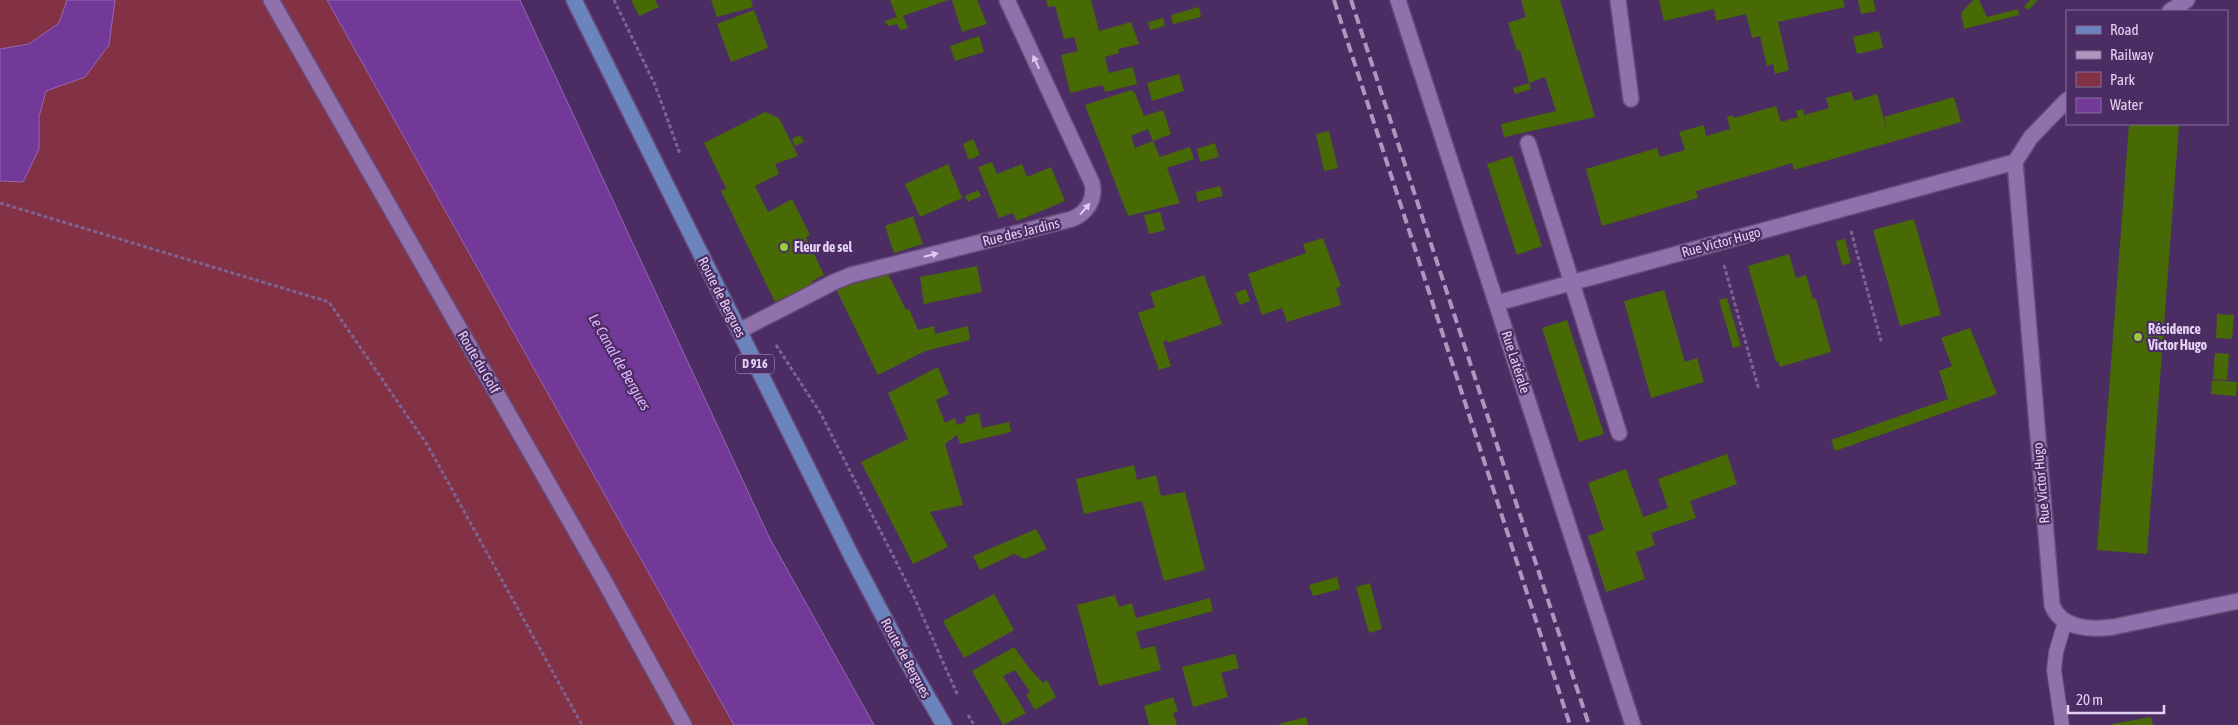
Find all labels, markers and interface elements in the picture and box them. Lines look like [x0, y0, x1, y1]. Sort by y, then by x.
legend [2066, 10, 2228, 125]
text: Road [2110, 21, 2139, 38]
text: Railway [2110, 46, 2154, 63]
one-way arrow [1032, 55, 1040, 69]
text: Park [2110, 71, 2135, 88]
text: Water [2110, 96, 2143, 113]
one-way arrow [1079, 203, 1091, 215]
street label: Rue des Jardins [981, 215, 1061, 249]
street label: Rue Victor Hugo [1680, 224, 1762, 260]
place label: Fleur de sel [794, 239, 853, 255]
marker: Fleur de sel [778, 241, 790, 253]
one-way arrow [924, 251, 939, 259]
street label: Route de Bergues [695, 254, 749, 340]
water label: Le Canal de Bergues [585, 311, 655, 413]
place label: Résidence Victor Hugo [2147, 321, 2207, 353]
street label: Route du Golf [455, 328, 503, 396]
street label: Rue Latérale [1498, 329, 1534, 395]
marker: Résidence Victor Hugo [2132, 331, 2144, 343]
road number: D 916 [736, 354, 774, 374]
street label: Rue Victor Hugo [2029, 442, 2053, 524]
street label: Route de Bergues [878, 616, 934, 700]
scale bar [2068, 682, 2164, 714]
text: 20 m [2076, 691, 2103, 708]

